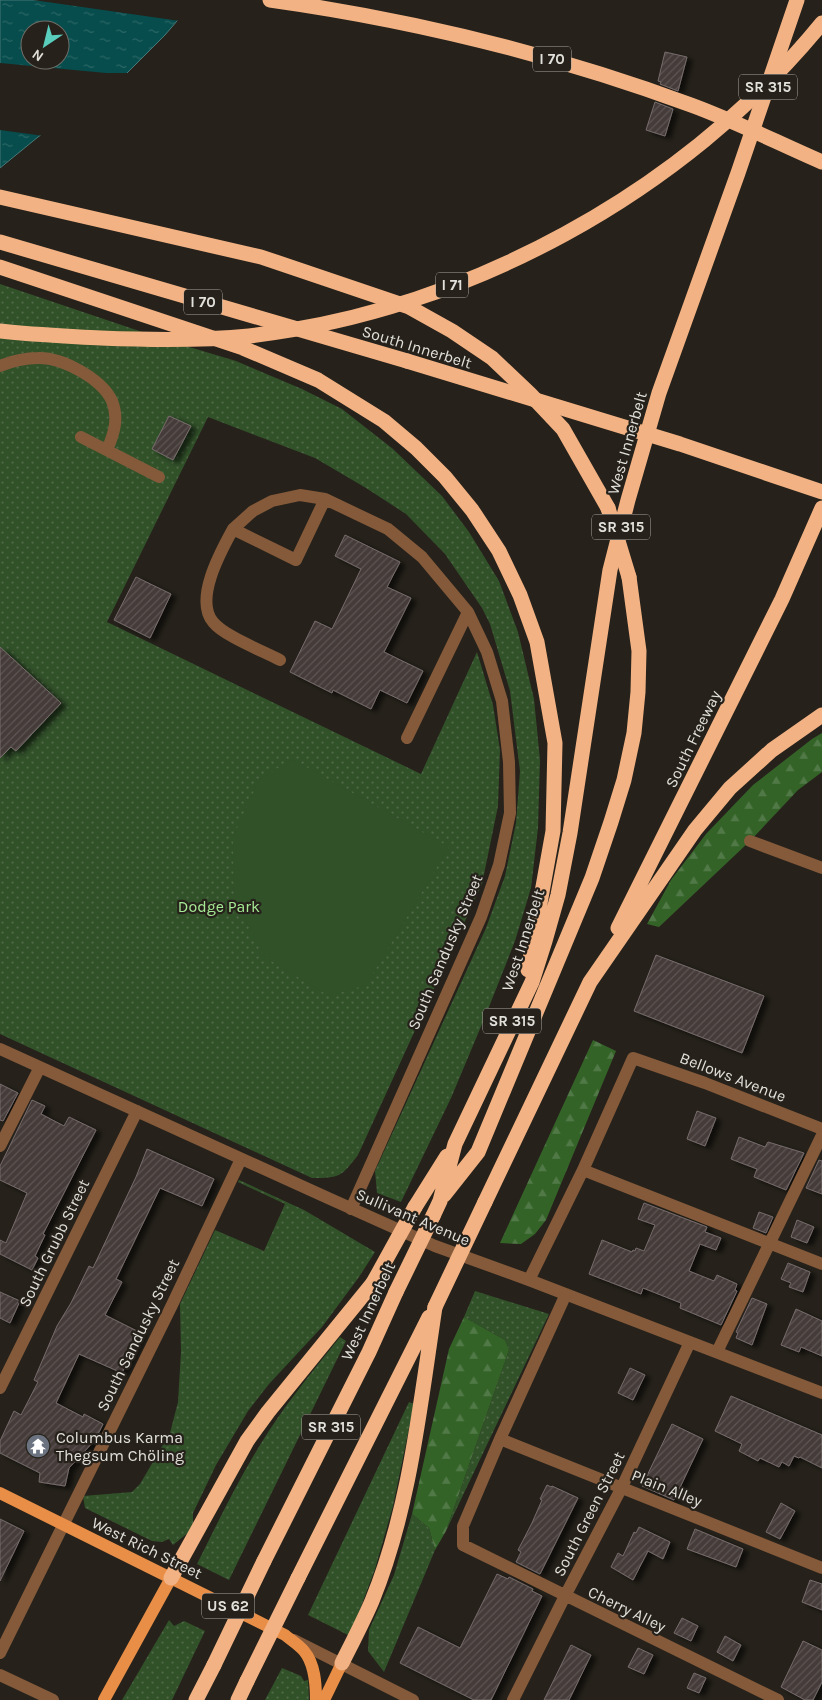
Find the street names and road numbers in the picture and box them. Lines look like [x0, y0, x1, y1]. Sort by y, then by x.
road number: I 70 [533, 46, 571, 72]
road number: SR 315 [739, 74, 797, 100]
road number: I 71 [436, 272, 468, 298]
road number: I 70 [184, 290, 222, 314]
street label: South Innerbelt [360, 321, 474, 373]
street label: West Innerbelt [603, 389, 651, 497]
road number: SR 315 [592, 514, 650, 540]
street label: South Freeway [661, 687, 725, 791]
street label: South Sandusky Street [404, 871, 486, 1033]
street label: West Innerbelt [498, 887, 548, 993]
road number: SR 315 [483, 1008, 541, 1034]
street label: Bellows Avenue [677, 1048, 789, 1106]
street label: South Grubb Street [15, 1176, 93, 1310]
street label: Sullivant Avenue [353, 1184, 473, 1250]
street label: South Sandusky Street [93, 1256, 183, 1414]
street label: West Innerbelt [337, 1259, 399, 1363]
road number: SR 315 [302, 1414, 360, 1440]
street label: South Green Street [549, 1448, 629, 1580]
street label: Plain Alley [629, 1465, 705, 1511]
street label: West Rich Street [89, 1513, 205, 1583]
street label: Cherry Alley [585, 1582, 670, 1636]
road number: US 62 [202, 1594, 254, 1618]

